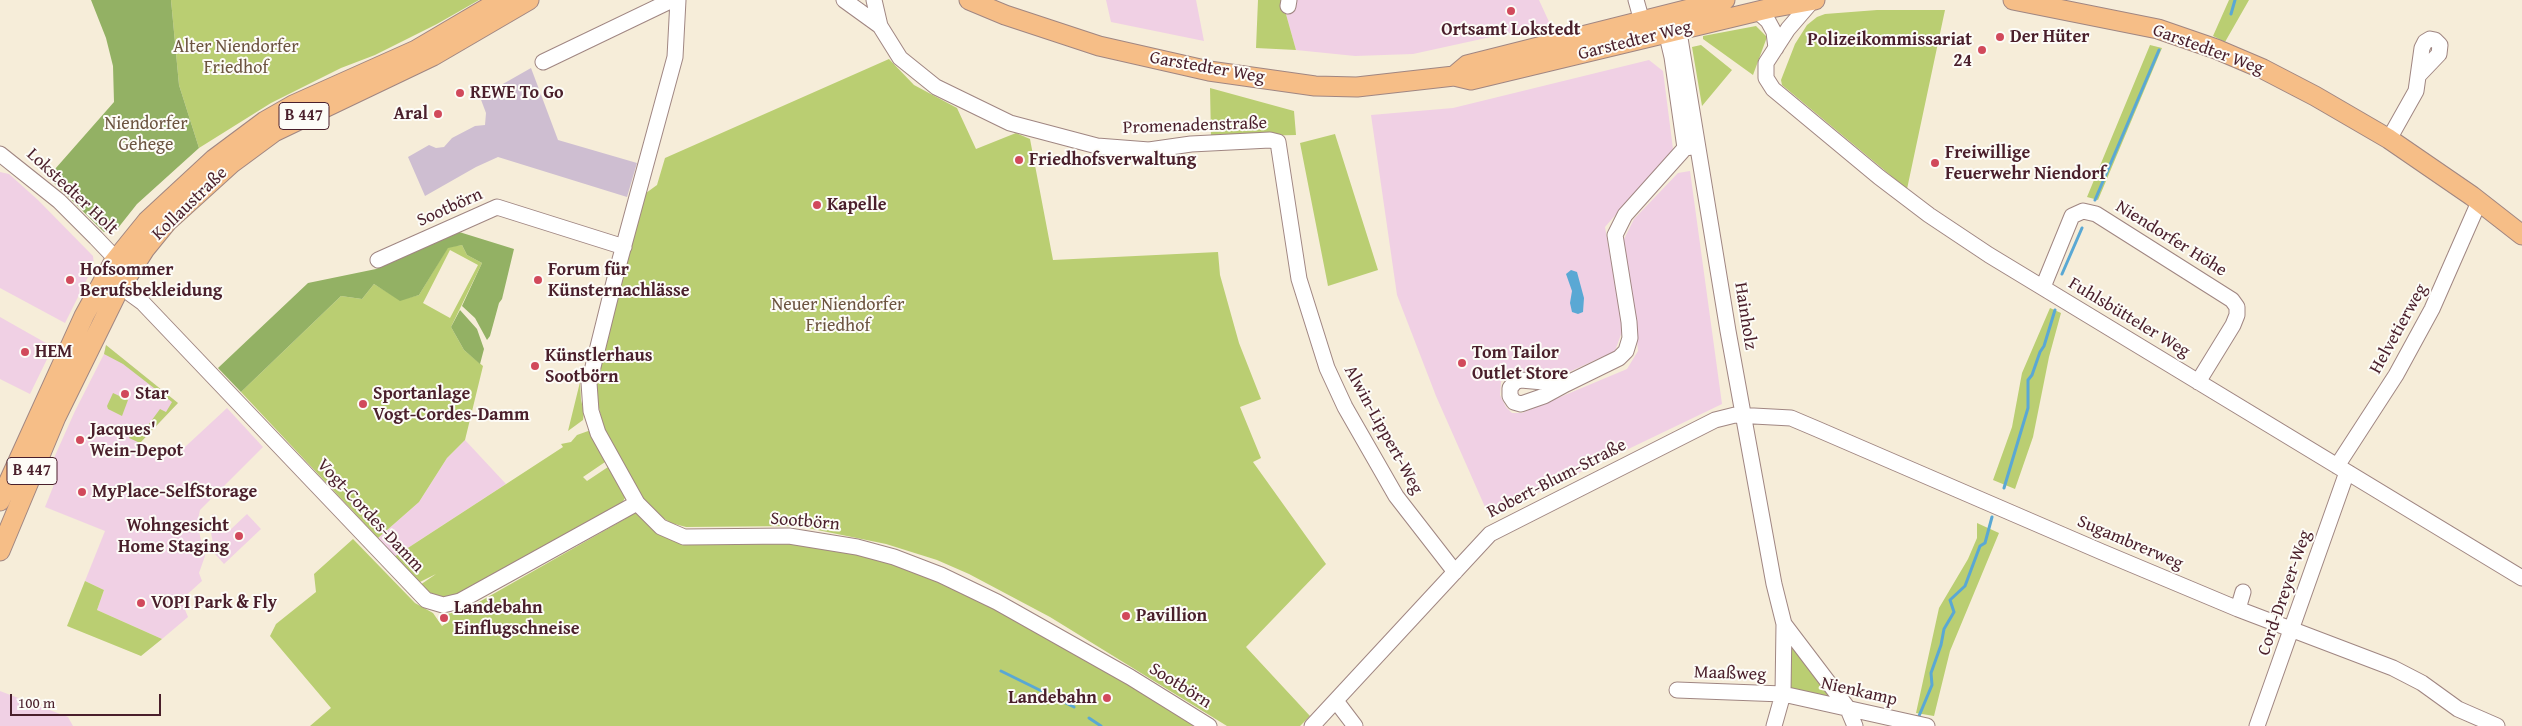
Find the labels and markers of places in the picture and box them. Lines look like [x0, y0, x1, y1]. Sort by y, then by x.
marker: Ortsamt Lokstedt [1505, 5, 1517, 17]
place label: Ortsamt Lokstedt [1441, 19, 1581, 41]
place label: Der Hüter [2010, 26, 2090, 48]
place label: Polizeikommissariat 24 [1807, 29, 1972, 72]
marker: Der Hüter [1994, 31, 2006, 43]
marker: Polizeikommissariat 24 [1976, 44, 1988, 56]
place label: REWE To Go [470, 82, 564, 104]
marker: REWE To Go [454, 87, 466, 99]
place label: Aral [394, 103, 428, 125]
marker: Aral [432, 108, 444, 120]
place label: Freiwillige Feuerwehr Niendorf [1945, 142, 2106, 184]
place label: Friedhofsverwaltung [1029, 149, 1196, 171]
marker: Friedhofsverwaltung [1013, 154, 1025, 166]
marker: Freiwillige Feuerwehr Niendorf [1929, 157, 1941, 169]
place label: Kapelle [827, 194, 887, 216]
marker: Kapelle [811, 199, 823, 211]
place label: Hofsommer Berufsbekleidung [80, 259, 222, 302]
place label: Forum für Künsternachlässe [548, 259, 690, 302]
marker: Hofsommer Berufsbekleidung [64, 274, 76, 286]
marker: Forum für Künsternachlässe [532, 274, 544, 286]
place label: HEM [35, 341, 73, 363]
place label: Tom Tailor Outlet Store [1472, 342, 1568, 384]
place label: Künstlerhaus Sootbörn [545, 345, 652, 388]
marker: HEM [19, 346, 31, 358]
marker: Tom Tailor Outlet Store [1456, 357, 1468, 369]
marker: Künstlerhaus Sootbörn [529, 360, 541, 372]
place label: Star [135, 383, 169, 405]
place label: Sportanlage Vogt-Cordes-Damm [373, 383, 529, 426]
marker: Star [119, 388, 131, 400]
marker: Sportanlage Vogt-Cordes-Damm [357, 398, 369, 410]
place label: Jacques' Wein-Depot [90, 419, 183, 462]
marker: Jacques' Wein-Depot [74, 434, 86, 446]
place label: MyPlace-SelfStorage [92, 481, 257, 503]
marker: MyPlace-SelfStorage [76, 486, 88, 498]
place label: Wohngesicht Home Staging [118, 515, 229, 558]
marker: Wohngesicht Home Staging [233, 530, 245, 542]
place label: VOPI Park & Fly [151, 592, 277, 614]
marker: VOPI Park & Fly [135, 597, 147, 609]
place label: Landebahn Einflugschneise [454, 597, 580, 640]
place label: Pavillion [1136, 605, 1207, 627]
marker: Pavillion [1120, 610, 1132, 622]
marker: Landebahn Einflugschneise [438, 612, 450, 624]
place label: Landebahn [1008, 687, 1097, 709]
marker: Landebahn [1101, 692, 1113, 704]

